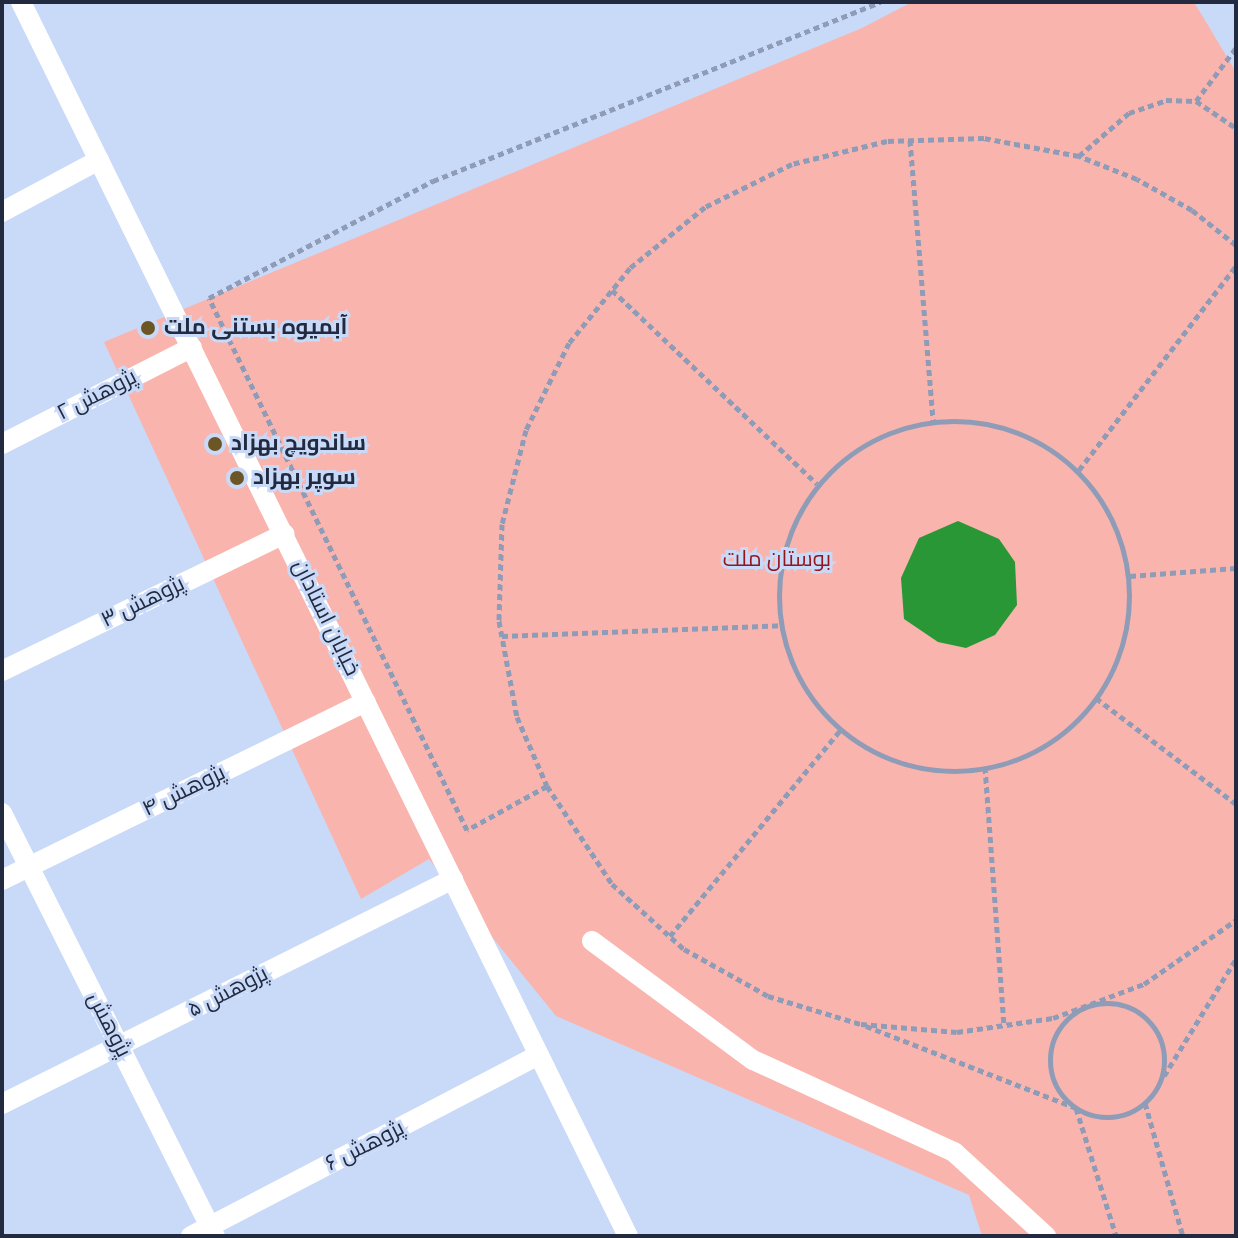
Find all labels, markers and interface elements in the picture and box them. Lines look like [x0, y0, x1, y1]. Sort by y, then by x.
place label: آبمیوه بستنی ملت [164, 315, 347, 341]
marker: آبمیوه بستنی ملت [139, 319, 157, 337]
street label: پژوهش ۲ [53, 364, 141, 426]
place label: ساندویچ بهزاد [231, 431, 366, 457]
marker: ساندویچ بهزاد [206, 435, 224, 453]
place label: سوپر بهزاد [253, 465, 356, 491]
marker: سوپر بهزاد [228, 469, 246, 487]
park label: بوستان ملت [723, 547, 831, 573]
street label: خیابان استادان [287, 556, 365, 680]
street label: پژوهش ۳ [97, 571, 189, 633]
street label: پژوهش ۴ [138, 760, 230, 822]
street label: پژوهش ۵ [183, 961, 273, 1023]
street label: پژوهش [81, 988, 137, 1062]
street label: پژوهش ۶ [321, 1115, 409, 1177]

